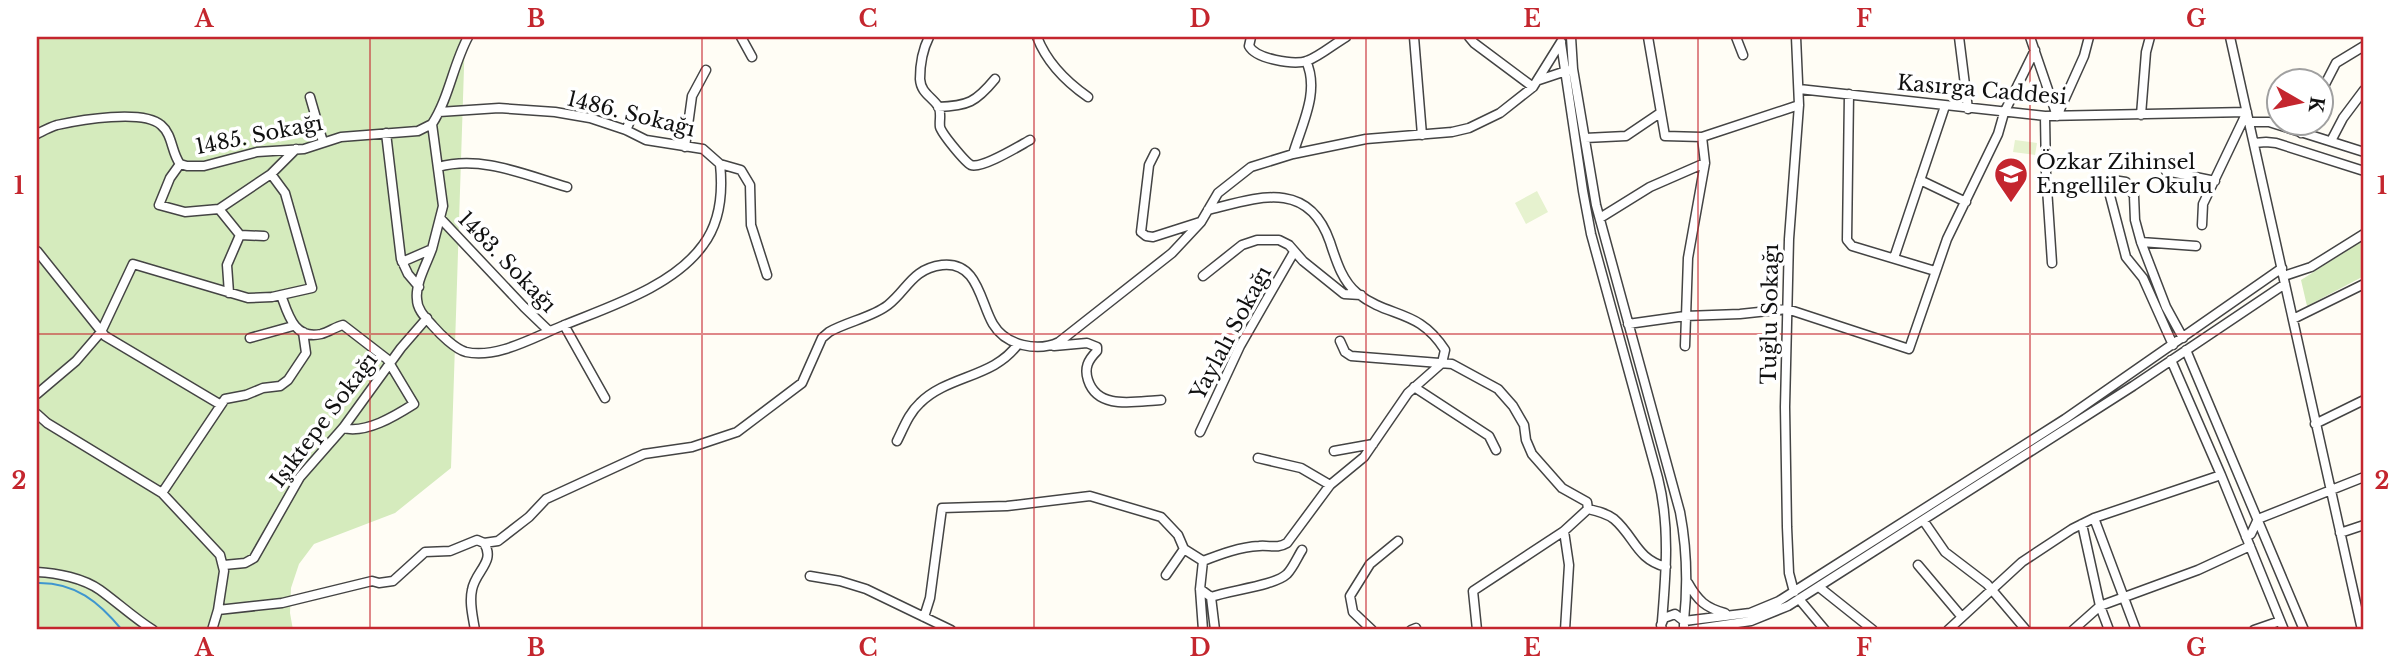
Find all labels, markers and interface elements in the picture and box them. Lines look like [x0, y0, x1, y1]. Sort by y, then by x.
text: A [194, 5, 215, 33]
text: B [527, 5, 545, 33]
text: C [859, 5, 877, 33]
text: D [1189, 5, 1211, 33]
text: E [1523, 5, 1541, 33]
text: F [1856, 5, 1872, 33]
text: G [2186, 5, 2206, 33]
north arrow [2264, 66, 2334, 136]
street label: Kasırga Caddesi [1896, 70, 2068, 110]
street label: 1486. Sokağı [564, 86, 698, 142]
text: K [2304, 95, 2329, 115]
street label: 1485. Sokağı [193, 110, 325, 160]
place label: Özkar Zihinsel Engelliler Okulu [2036, 149, 2213, 199]
school or university icon: Özkar Zihinsel Engelliler Okulu [1992, 155, 2030, 204]
text: 1 [14, 172, 24, 200]
text: 1 [2377, 172, 2387, 200]
street label: 1483. Sokağı [452, 206, 562, 318]
street label: Tuğlu Sokağı [1756, 243, 1784, 385]
street label: Yaylalı Sokağı [1184, 262, 1277, 405]
street label: Işıktepe Sokağı [265, 347, 383, 493]
text: 2 [12, 467, 26, 495]
text: 2 [2375, 467, 2389, 495]
text: A [194, 634, 215, 662]
text: B [527, 634, 545, 662]
text: C [859, 634, 877, 662]
text: D [1189, 634, 1211, 662]
text: E [1523, 634, 1541, 662]
text: F [1856, 634, 1872, 662]
text: G [2186, 634, 2206, 662]

